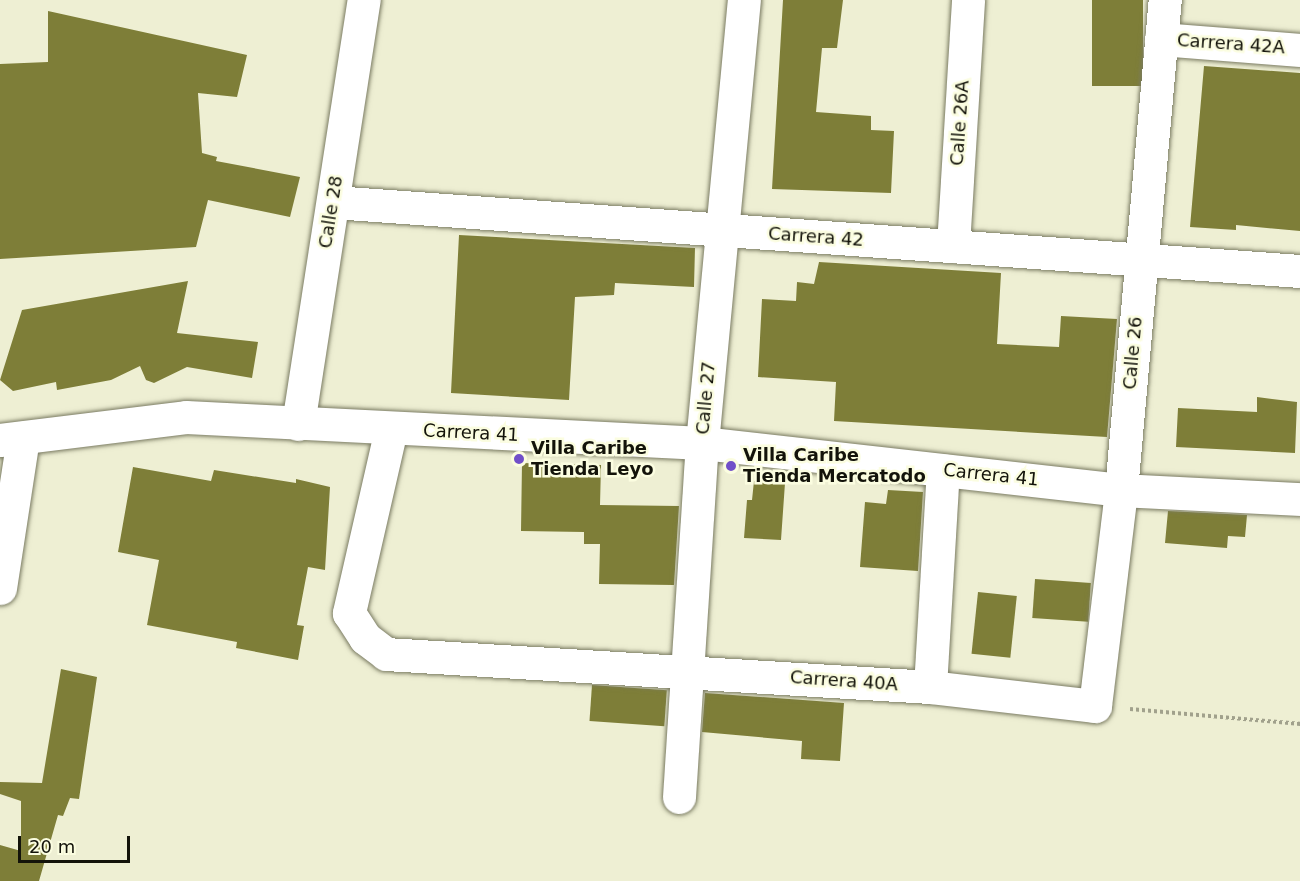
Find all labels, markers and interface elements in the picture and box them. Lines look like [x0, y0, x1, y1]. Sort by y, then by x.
street label: Carrera 42A [1176, 29, 1286, 59]
street label: Calle 26A [946, 80, 974, 166]
street label: Calle 28 [315, 174, 347, 250]
street label: Carrera 42 [767, 223, 865, 251]
street label: Calle 26 [1119, 316, 1147, 390]
street label: Calle 27 [692, 361, 720, 435]
street label: Carrera 41 [423, 420, 519, 446]
place label: Villa Caribe Tienda Leyo [531, 438, 654, 480]
place label: Villa Caribe Tienda Mercatodo [743, 445, 926, 488]
marker: Villa Caribe Tienda Leyo [512, 452, 526, 466]
marker: Villa Caribe Tienda Mercatodo [724, 459, 738, 473]
street label: Carrera 41 [942, 459, 1040, 491]
street label: Carrera 40A [789, 666, 899, 696]
scale bar [21, 824, 134, 862]
text: 20 m [29, 836, 75, 857]

